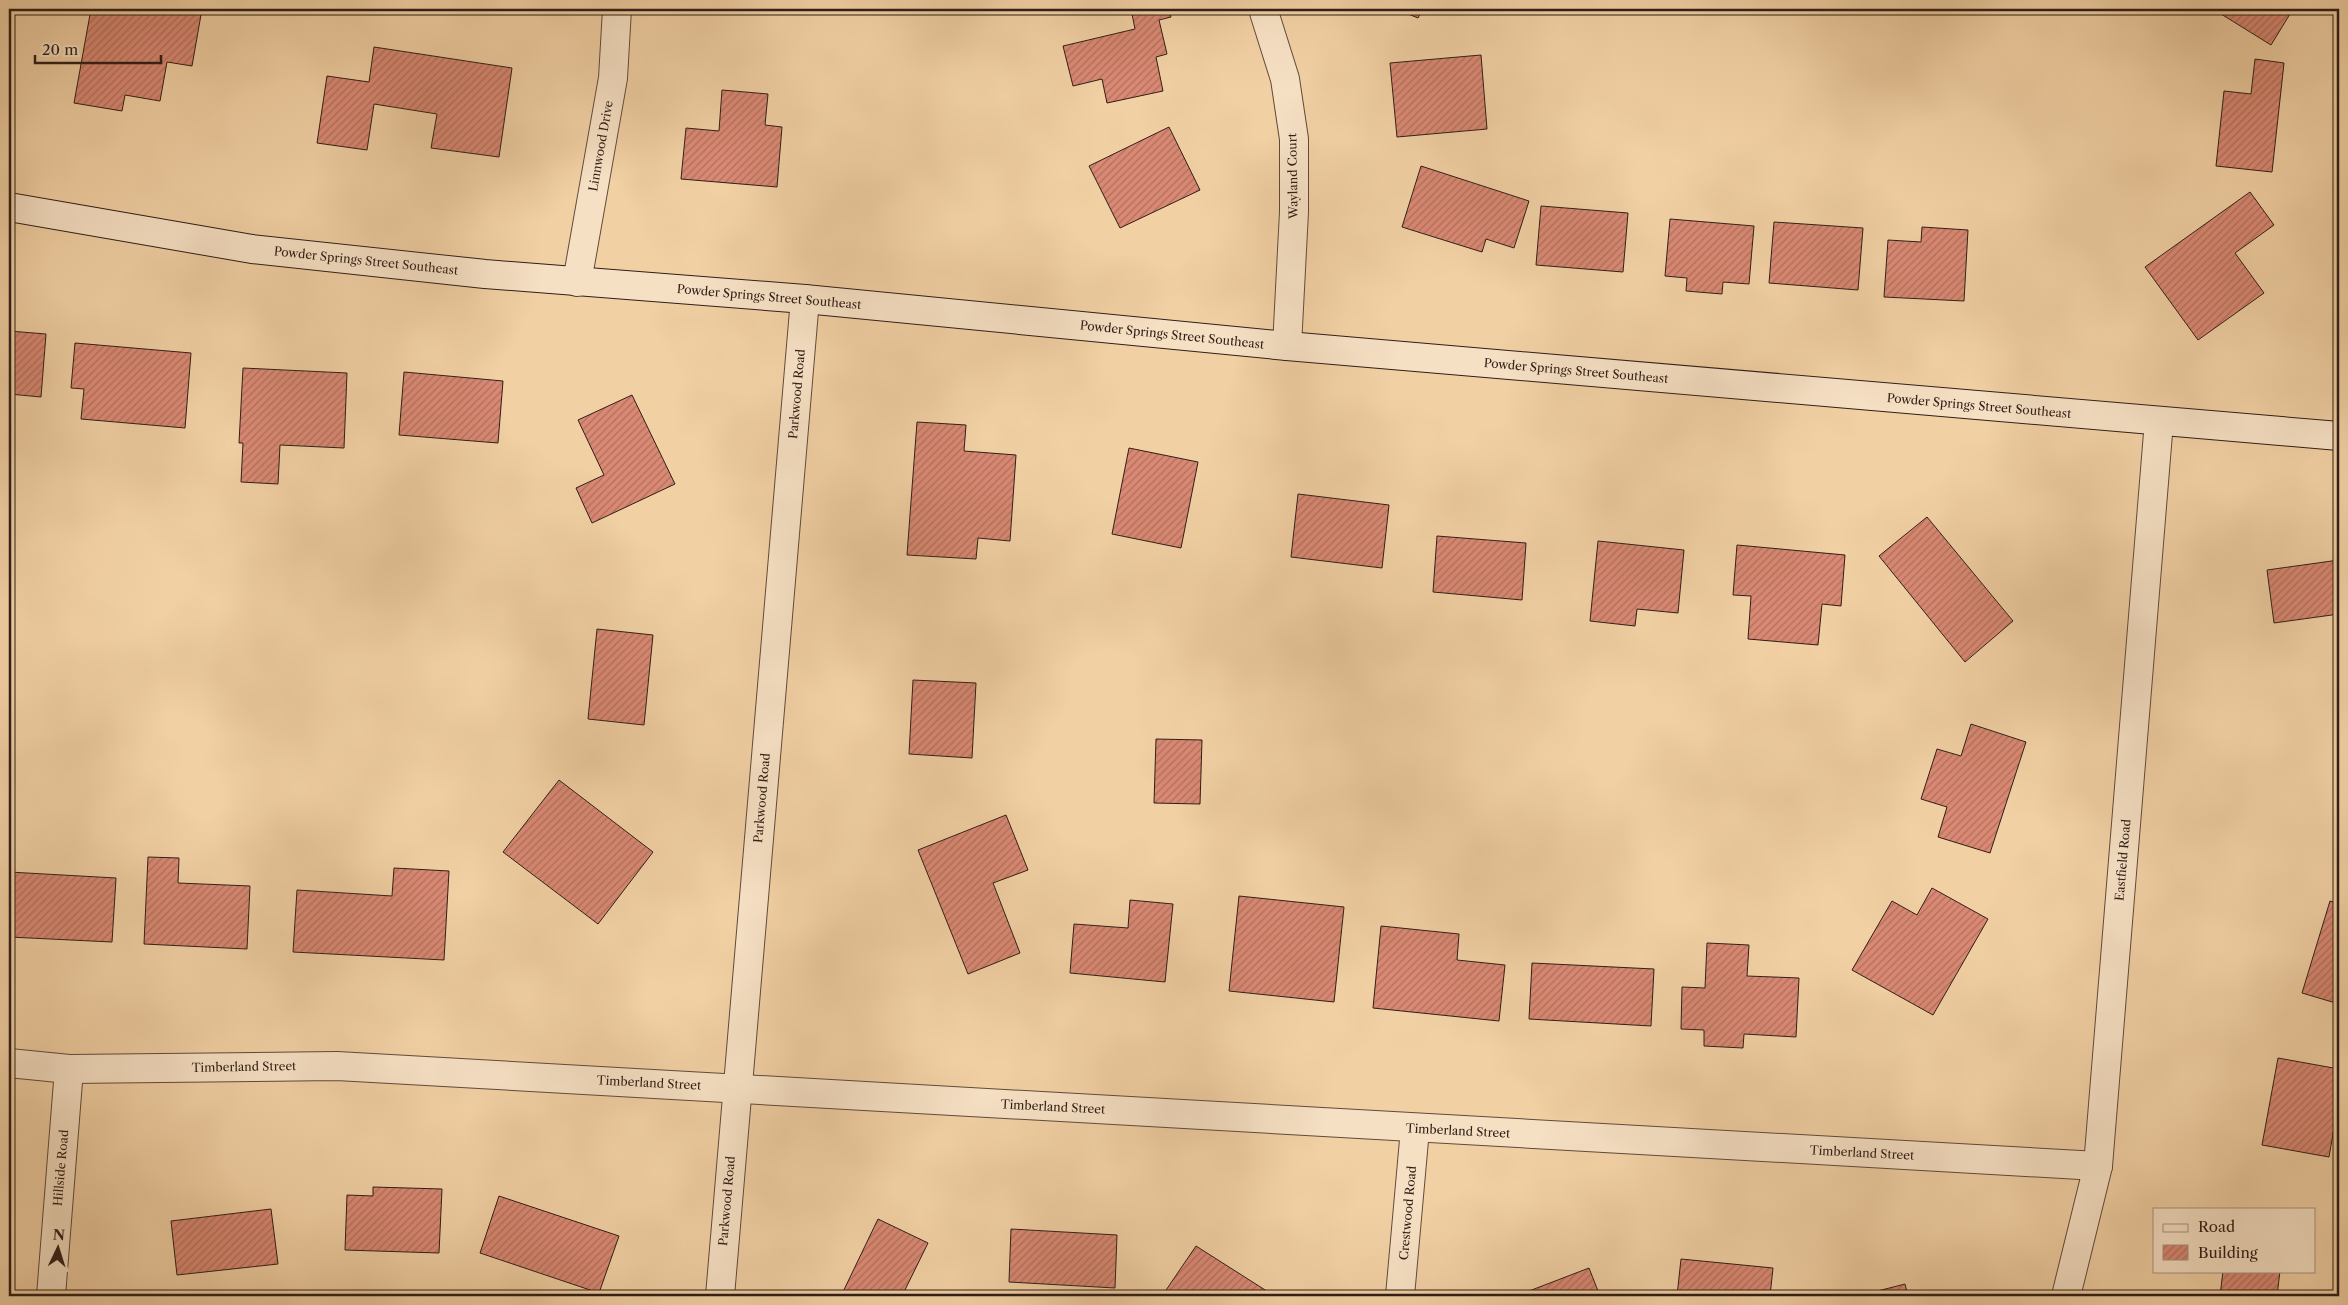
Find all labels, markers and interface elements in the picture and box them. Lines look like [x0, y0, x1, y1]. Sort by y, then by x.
scale bar [35, 32, 161, 64]
text: 20 m [42, 40, 78, 59]
street label: Linnwood Drive [585, 99, 616, 193]
street label: Wayland Court [1284, 132, 1301, 220]
street label: Powder Springs Street Southeast [273, 243, 460, 278]
street label: Powder Springs Street Southeast [676, 281, 863, 312]
street label: Powder Springs Street Southeast [1079, 317, 1266, 352]
street label: Parkwood Road [785, 348, 808, 440]
street label: Powder Springs Street Southeast [1483, 355, 1670, 386]
street label: Powder Springs Street Southeast [1886, 390, 2073, 421]
street label: Parkwood Road [750, 752, 773, 844]
street label: Eastfield Road [2111, 818, 2134, 901]
street label: Timberland Street [192, 1058, 297, 1075]
street label: Timberland Street [596, 1072, 702, 1093]
street label: Timberland Street [1000, 1096, 1106, 1117]
street label: Timberland Street [1405, 1120, 1511, 1141]
street label: Hillside Road [50, 1128, 71, 1207]
street label: Timberland Street [1809, 1142, 1915, 1163]
street label: Parkwood Road [715, 1155, 738, 1247]
street label: Crestwood Road [1396, 1164, 1419, 1261]
legend [2153, 1208, 2316, 1272]
text: Road [2198, 1217, 2235, 1236]
north arrow [32, 1222, 82, 1272]
text: N [52, 1226, 66, 1244]
text: Building [2198, 1243, 2258, 1262]

